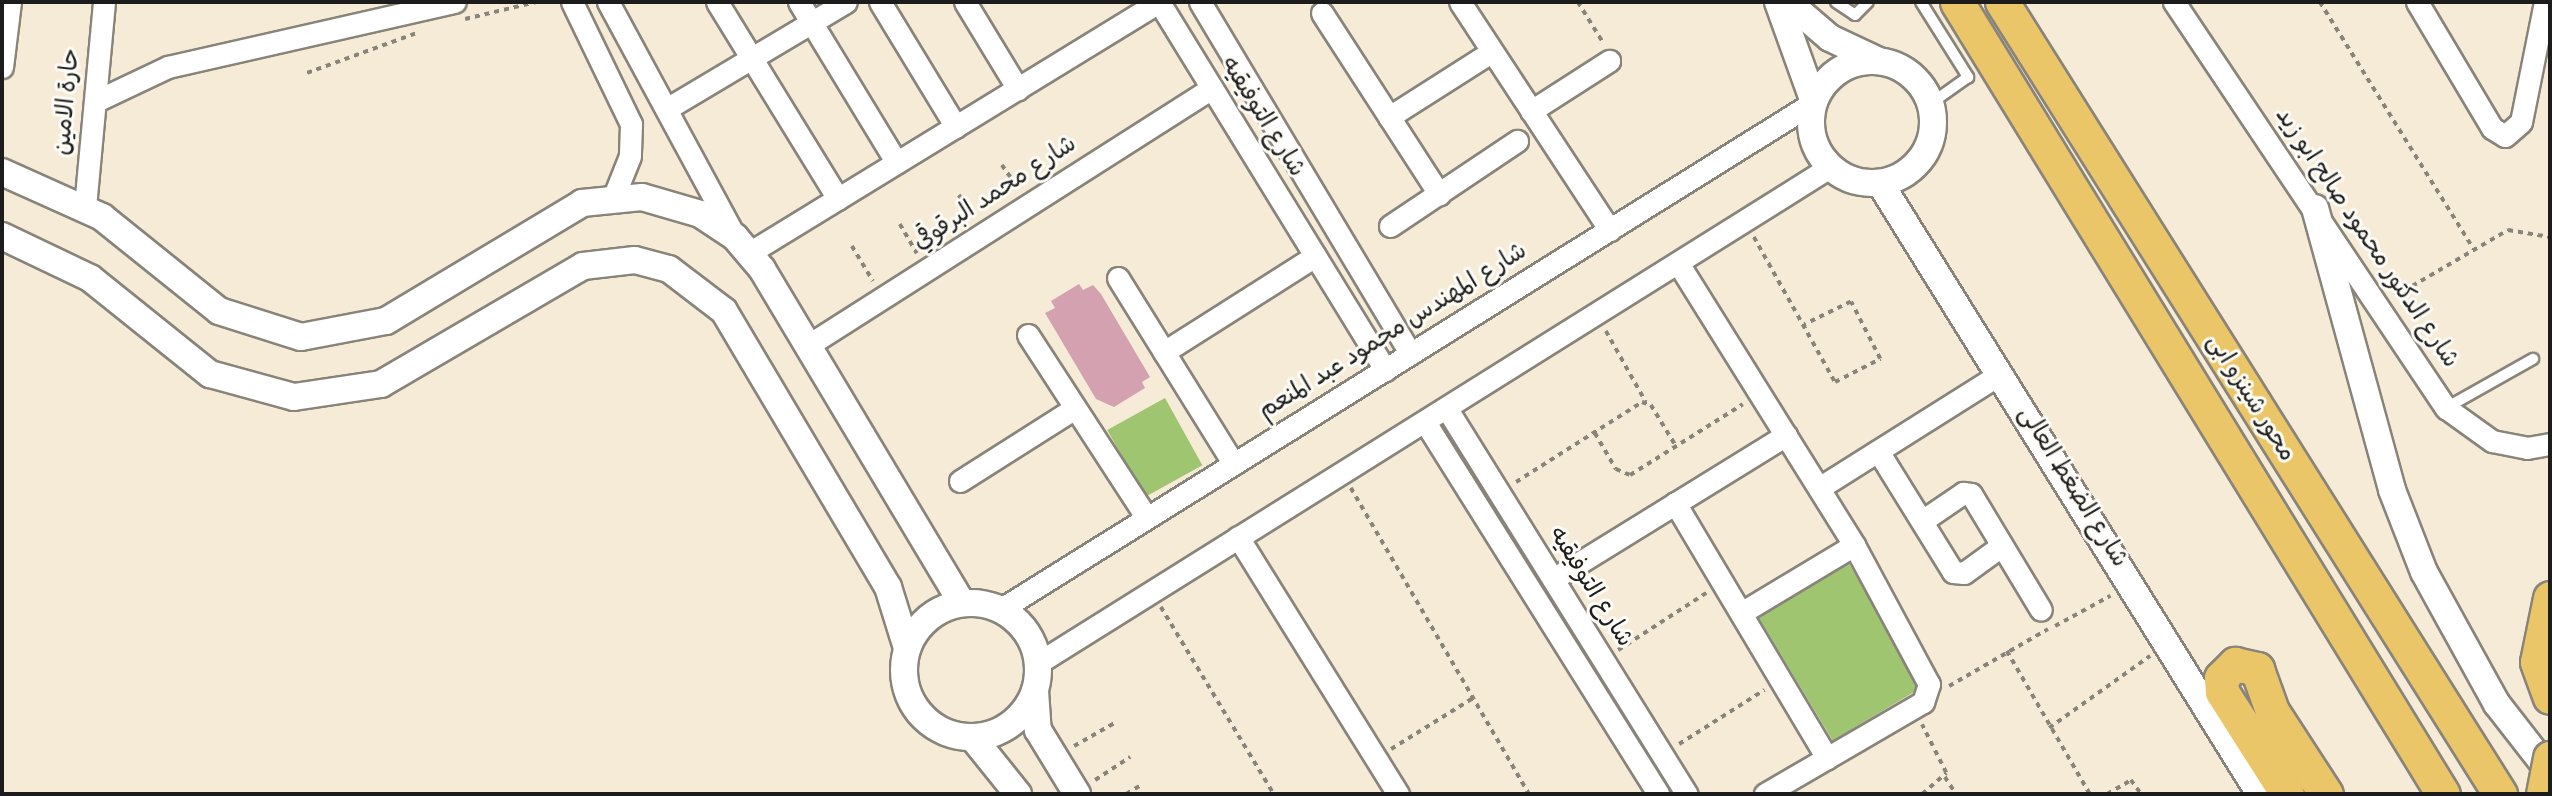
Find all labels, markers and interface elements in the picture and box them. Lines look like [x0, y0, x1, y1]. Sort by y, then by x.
street label: حارة الامين [50, 47, 88, 157]
street label: شارع التوفيقيه [1213, 53, 1309, 183]
street label: شارع الدكتور محمود صالح ابو زيد [2267, 103, 2463, 375]
street label: شارع محمد البرقوقي [909, 132, 1083, 258]
street label: شارع المهندس محمود عبد المنعم [1255, 238, 1533, 428]
street label: محور شينزو ابى [2198, 330, 2300, 468]
street label: شارع الضغط العالى [2010, 402, 2132, 574]
street label: شارع التوفيقيه [1541, 523, 1637, 653]

